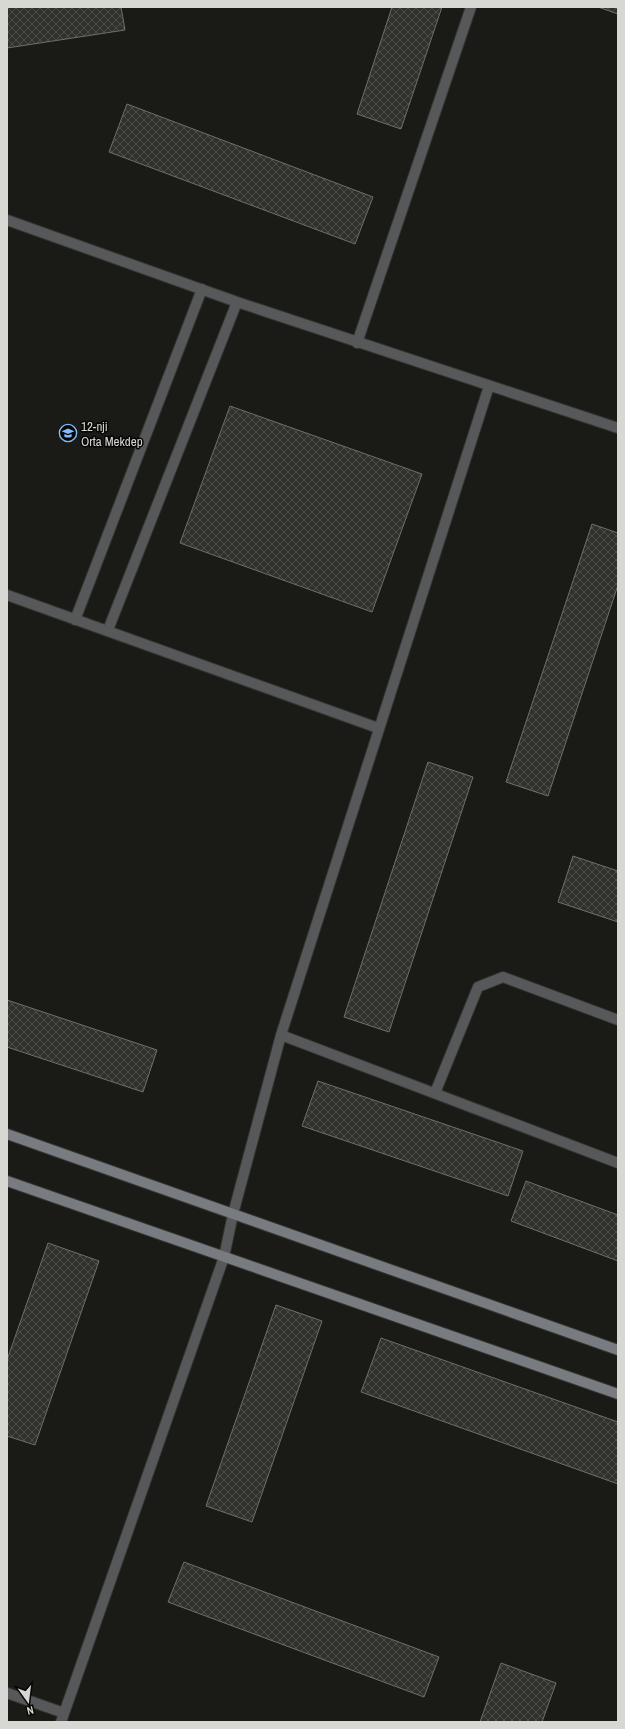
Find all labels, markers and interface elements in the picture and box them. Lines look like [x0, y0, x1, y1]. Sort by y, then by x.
place label: 12-nji Orta Mekdep [81, 418, 143, 450]
school or university icon: 12-nji Orta Mekdep [58, 423, 78, 443]
north arrow [8, 1681, 48, 1721]
text: N [26, 1703, 35, 1718]

